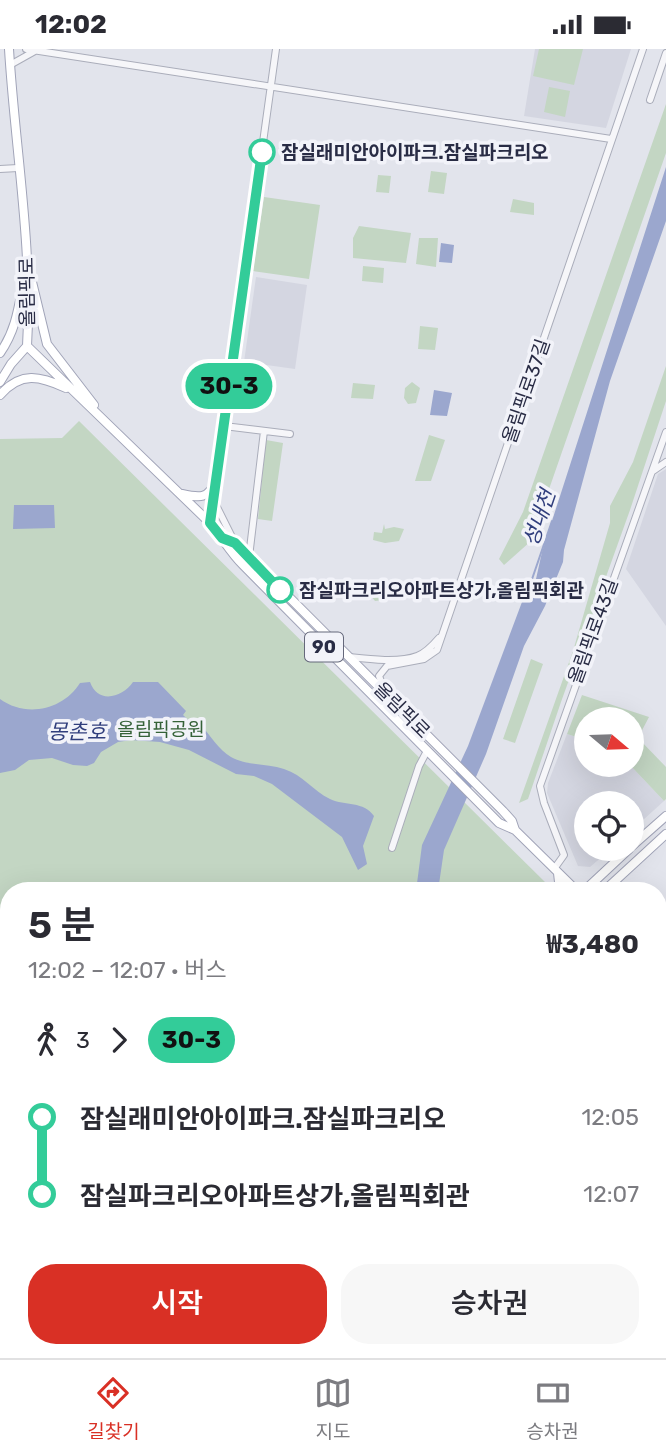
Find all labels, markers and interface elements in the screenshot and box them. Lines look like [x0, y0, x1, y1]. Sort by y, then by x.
text: 12:02 [35, 9, 107, 40]
marker: 잠실래미안아이파크.잠실파크리오 [249, 139, 275, 165]
place label: 잠실래미안아이파크.잠실파크리오 [281, 141, 549, 164]
street label: 올림픽로 [15, 257, 39, 327]
street label: 올림픽로37길 [497, 336, 555, 446]
line badge: 30-3 [180, 363, 278, 409]
text: 30-3 [199, 372, 259, 400]
water label: 성내천 [518, 484, 561, 549]
street label: 올림픽로43길 [563, 575, 623, 687]
marker: 잠실파크리오아파트상가,올림픽회관 [267, 577, 293, 603]
place label: 잠실파크리오아파트상가,올림픽회관 [299, 579, 584, 602]
road number: 90 [305, 633, 343, 661]
street label: 올림픽로 [369, 677, 435, 743]
north arrow [574, 707, 644, 777]
map controls [574, 707, 644, 861]
park label: 올림픽공원 [117, 718, 205, 741]
water label: 몽촌호 [48, 719, 108, 744]
button: locate [574, 791, 644, 861]
text: 5 분 [28, 902, 95, 948]
text: ₩3,480 [546, 929, 639, 960]
text: 12:02 – 12:07 · 버스 [28, 956, 227, 984]
icon: walk [28, 1021, 66, 1059]
icon: forward [100, 1021, 138, 1059]
text: 3 [76, 1026, 90, 1054]
text: 30-3 [162, 1026, 221, 1054]
text: 12:05 [582, 1103, 639, 1131]
text: 잠실래미안아이파크.잠실파크리오 [80, 1104, 446, 1135]
text: 12:07 [583, 1180, 639, 1208]
text: 잠실파크리오아파트상가,올림픽회관 [80, 1181, 470, 1212]
button: 시작 [28, 1264, 327, 1344]
button: 승차권 [341, 1264, 639, 1344]
tab: 길찾기 [87, 1374, 140, 1443]
tab: 지도 [314, 1374, 352, 1443]
tab: 승차권 [526, 1374, 579, 1443]

